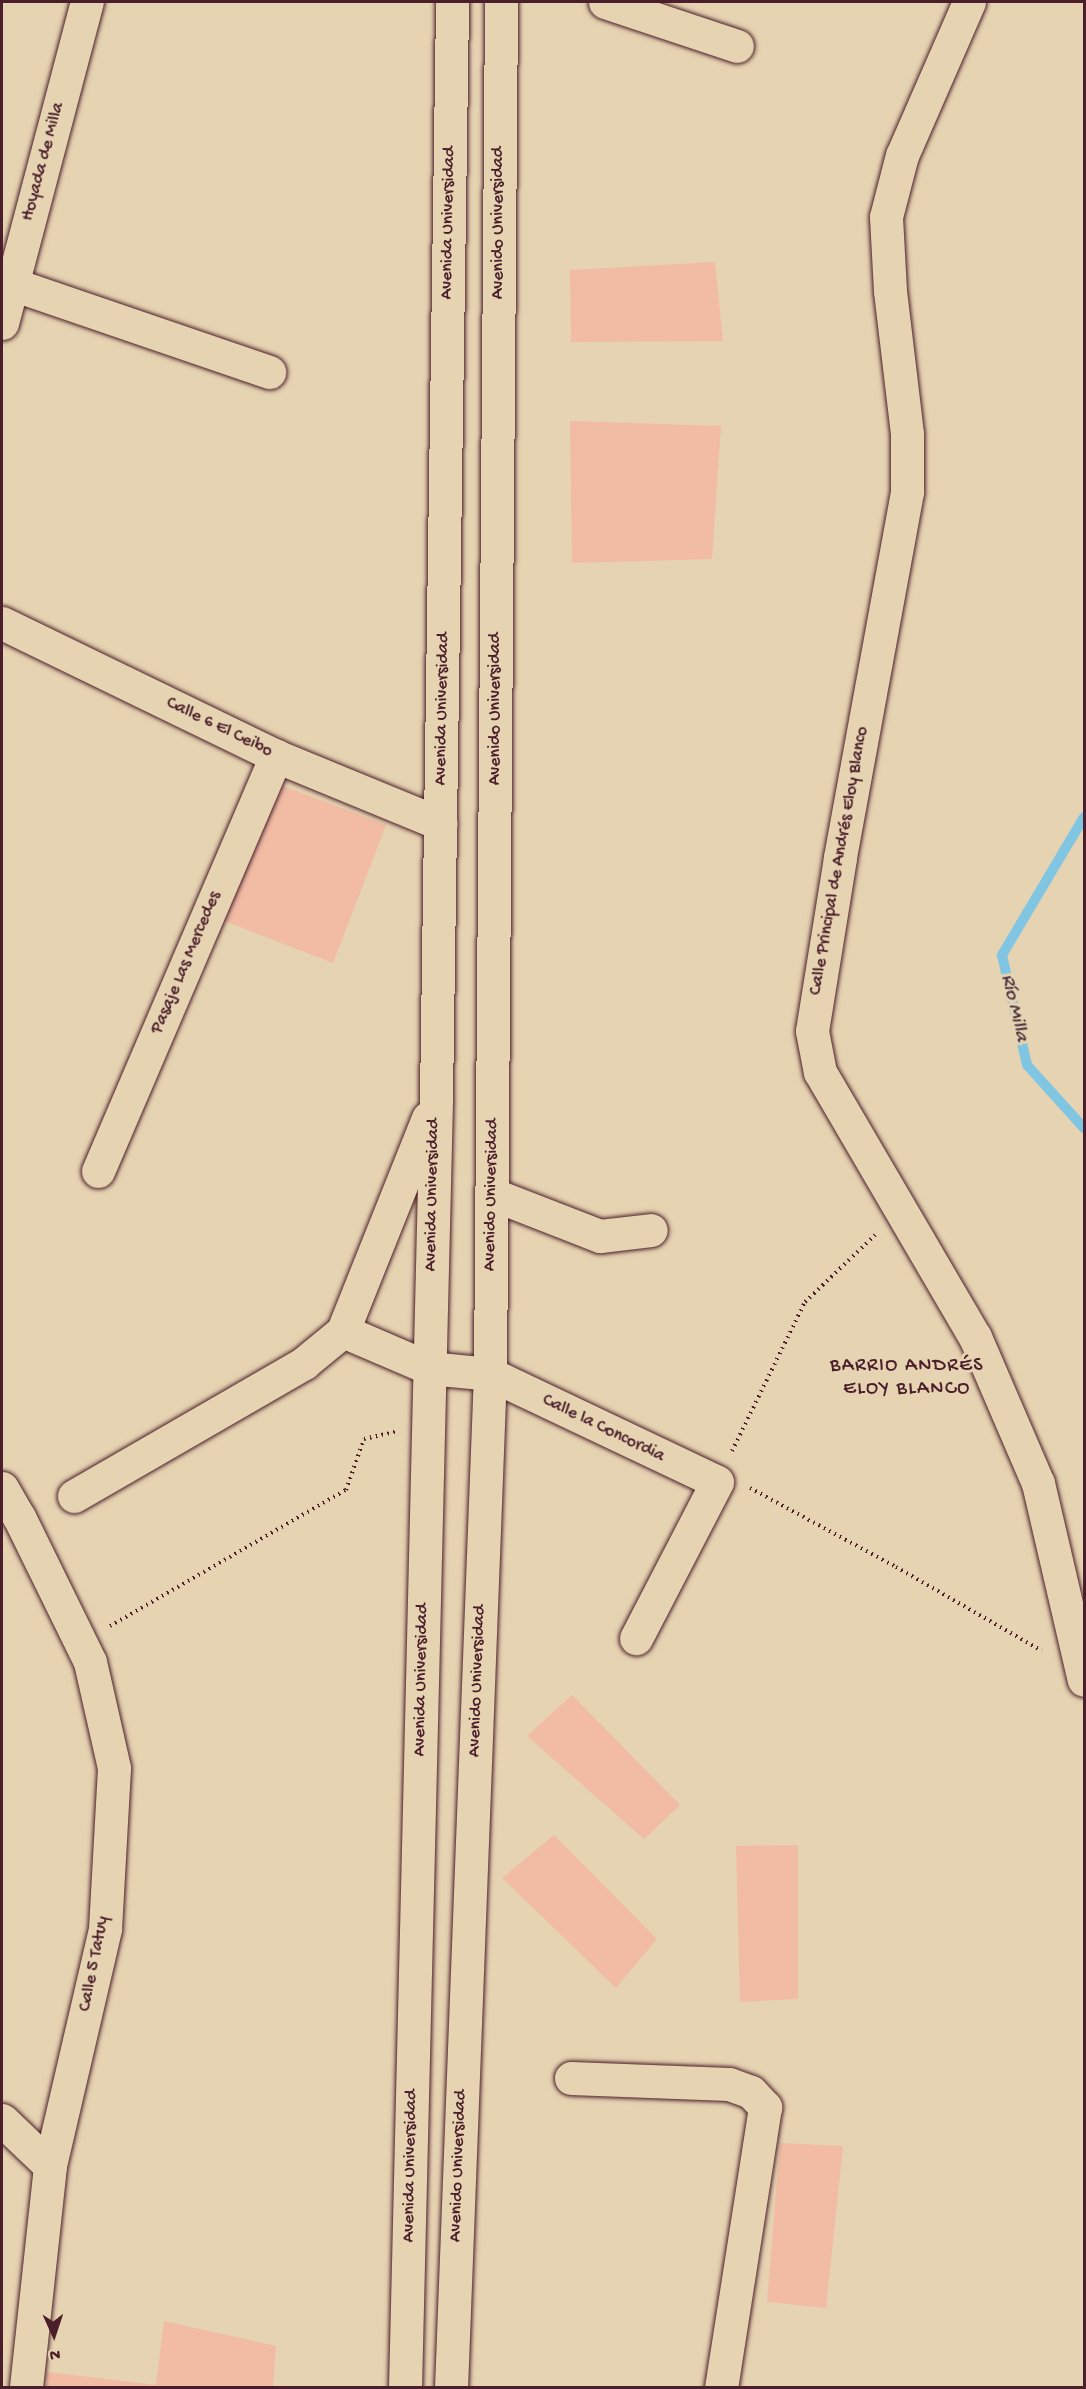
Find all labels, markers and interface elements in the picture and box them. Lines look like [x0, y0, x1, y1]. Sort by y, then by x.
street label: Hoyada de Milla [18, 100, 70, 224]
street label: Avenida Universidad [437, 146, 461, 300]
street label: Avenido Universidad [488, 147, 510, 299]
street label: Avenida Universidad [431, 632, 455, 786]
street label: Avenido Universidad [485, 633, 507, 785]
street label: Calle 6 El Ceibo [162, 693, 276, 763]
street label: Calle Principal de Andrés Eloy Blanco [806, 725, 874, 997]
street label: Pasaje Las Mercedes [147, 888, 227, 1038]
water label: Río Milla [995, 972, 1033, 1044]
street label: Avenida Universidad [421, 1118, 445, 1272]
street label: Avenido Universidad [480, 1119, 504, 1271]
district label: BARRIO ANDRÉS ELOY BLANCO [830, 1354, 984, 1401]
street label: Calle la Concordia [538, 1390, 668, 1468]
street label: Avenida Universidad [410, 1603, 434, 1757]
street label: Avenido Universidad [465, 1604, 491, 1758]
street label: Calle 5 Tatuy [75, 1915, 115, 2013]
street label: Avenida Universidad [399, 2089, 423, 2243]
street label: Avenido Universidad [446, 2089, 472, 2243]
north arrow [24, 2305, 84, 2365]
text: N [49, 2344, 61, 2363]

